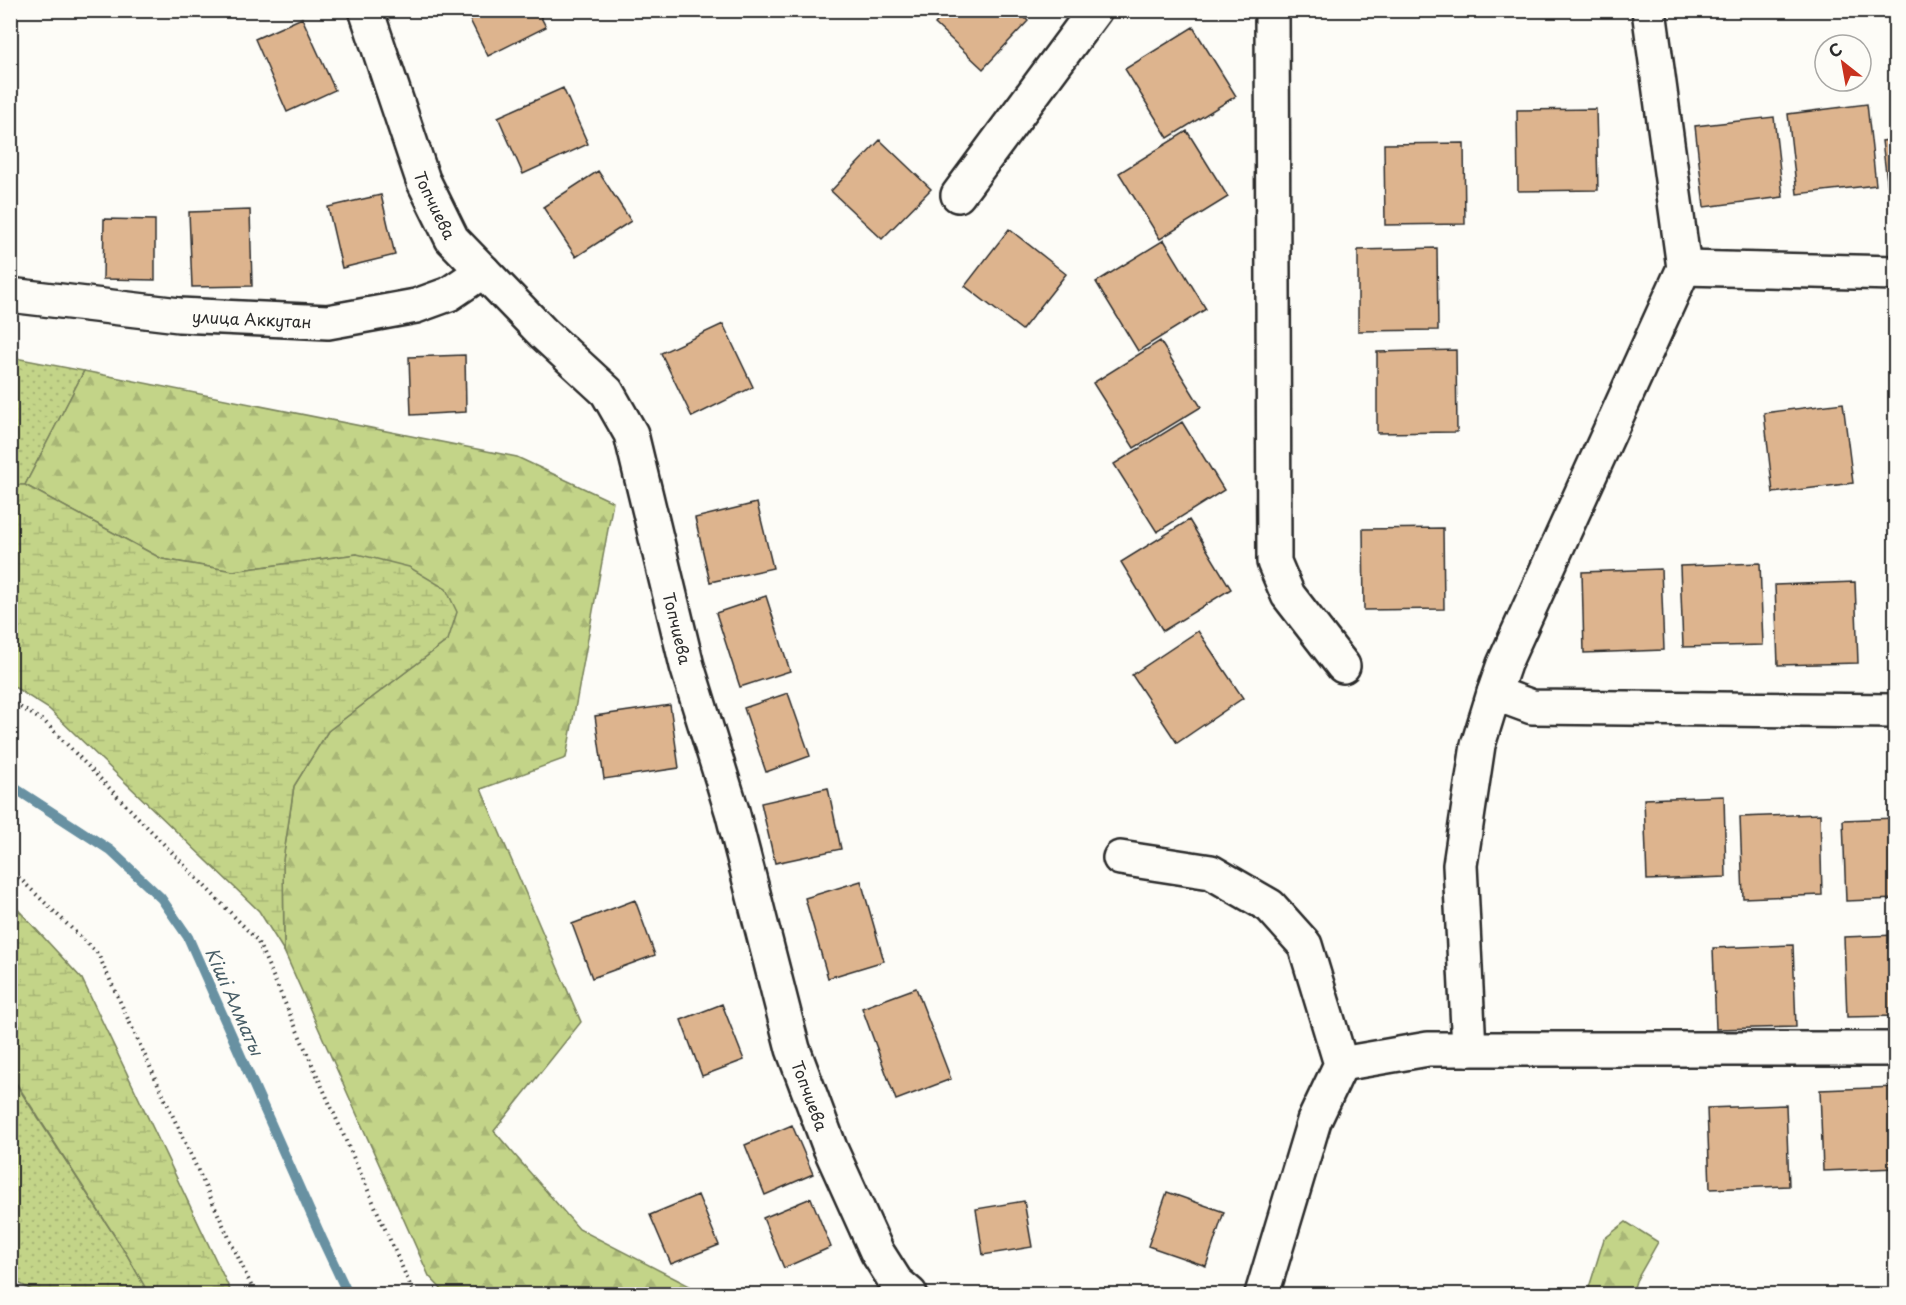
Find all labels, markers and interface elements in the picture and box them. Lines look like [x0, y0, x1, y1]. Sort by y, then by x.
north arrow [1813, 33, 1873, 93]
text: С [1823, 36, 1846, 63]
street label: Топчиева [409, 168, 462, 243]
street label: улица Аккутан [191, 304, 312, 333]
street label: Топчиева [658, 590, 698, 667]
water label: Кіші Алматы [199, 943, 272, 1061]
street label: Топчиева [786, 1057, 834, 1134]

